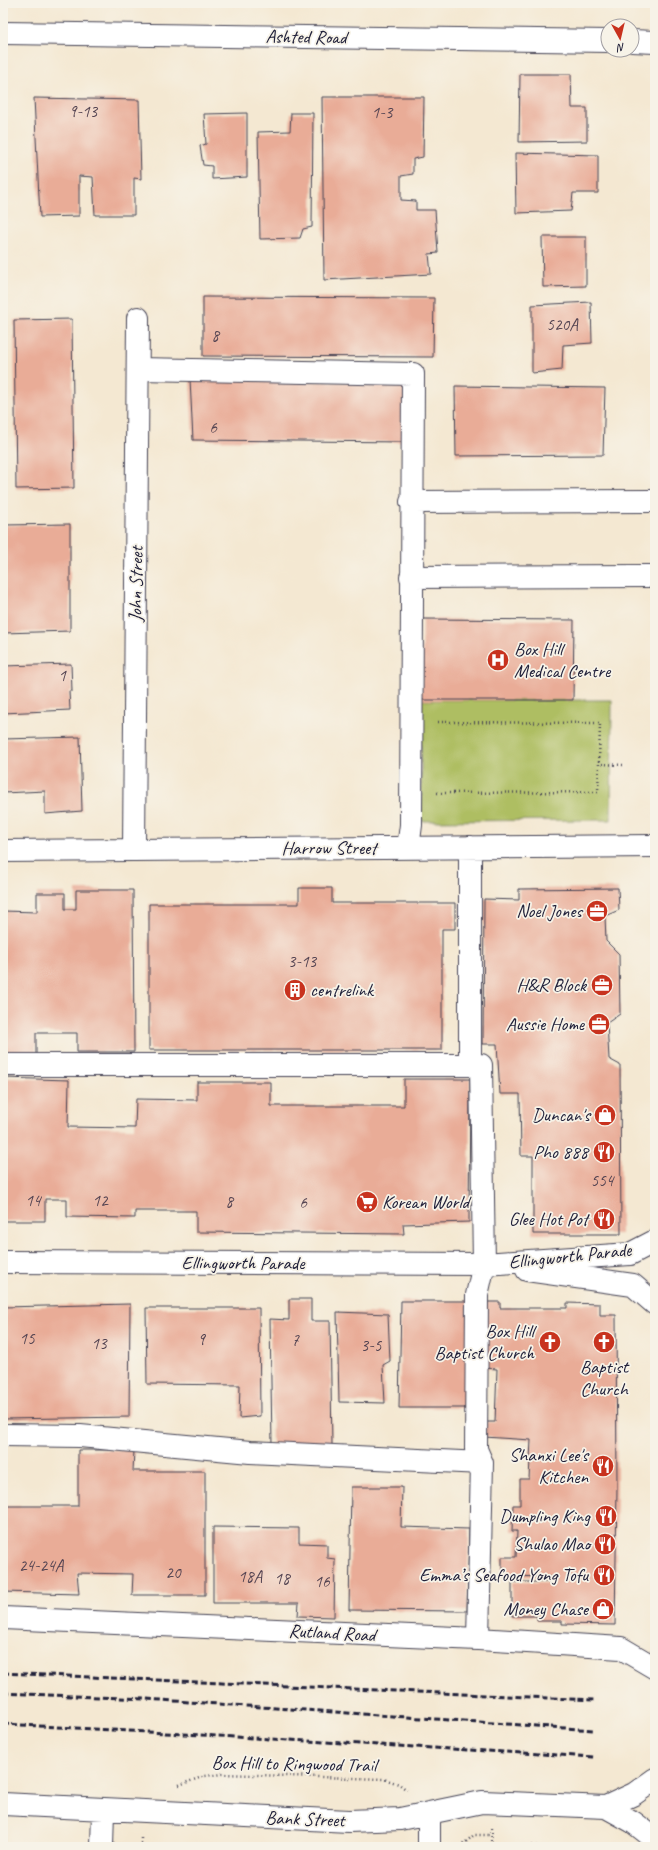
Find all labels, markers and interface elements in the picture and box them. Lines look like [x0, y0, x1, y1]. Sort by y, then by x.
north arrow [600, 18, 640, 58]
street label: Ashted Road [265, 24, 350, 50]
text: N [615, 40, 626, 56]
house number: 9-13 [69, 101, 99, 122]
house number: 1-3 [372, 102, 394, 123]
house number: 520A [546, 314, 579, 335]
house number: 8 [211, 325, 221, 346]
house number: 6 [209, 417, 218, 438]
street label: John Street [123, 544, 149, 623]
place label: Box Hill Medical Centre [514, 637, 612, 683]
hospital icon: Box Hill Medical Centre [485, 647, 511, 673]
house number: 1 [58, 665, 67, 686]
street label: Harrow Street [281, 836, 379, 860]
office icon: Noel Jones [584, 898, 610, 924]
place label: Noel Jones [516, 899, 584, 923]
house number: 3-13 [288, 951, 318, 972]
office icon: H&R Block [589, 972, 615, 998]
place label: H&R Block [517, 973, 588, 997]
building icon: centrelink [282, 977, 308, 1003]
place label: centrelink [310, 978, 375, 1002]
office icon: Aussie Home [586, 1011, 612, 1037]
place label: Aussie Home [506, 1012, 586, 1036]
shop icon: Duncan's [592, 1102, 618, 1128]
place label: Duncan's [532, 1103, 593, 1127]
restaurant icon: Pho 888 [591, 1139, 617, 1165]
place label: Pho 888 [533, 1140, 590, 1164]
house number: 554 [591, 1170, 616, 1191]
supermarket icon: Korean World [354, 1189, 380, 1215]
house number: 14 [25, 1190, 43, 1211]
house number: 12 [92, 1190, 109, 1211]
place label: Korean World [382, 1190, 473, 1214]
house number: 8 [225, 1191, 235, 1212]
house number: 6 [299, 1192, 308, 1213]
restaurant icon: Glee Hot Pot [591, 1206, 617, 1232]
place label: Glee Hot Pot [509, 1207, 591, 1231]
street label: Ellingworth Parade [508, 1237, 634, 1274]
street label: Ellingworth Parade [182, 1251, 306, 1275]
place label: Box Hill Baptist Church [435, 1319, 538, 1365]
house number: 15 [19, 1328, 36, 1349]
house number: 9 [197, 1329, 206, 1350]
church icon: Box Hill Baptist Church [537, 1329, 563, 1355]
church icon: Baptist Church [591, 1329, 617, 1355]
house number: 7 [291, 1330, 300, 1351]
house number: 13 [91, 1333, 108, 1354]
house number: 3-5 [361, 1335, 383, 1356]
place label: Baptist Church [580, 1355, 630, 1401]
place label: Shanxi Lee's Kitchen [509, 1443, 591, 1489]
restaurant icon: Shanxi Lee's Kitchen [590, 1453, 616, 1479]
restaurant icon: Dumpling King [593, 1503, 619, 1529]
place label: Dumpling King [499, 1504, 591, 1528]
restaurant icon: Shulao Mao [592, 1531, 618, 1557]
place label: Shulao Mao [514, 1532, 592, 1556]
house number: 24-24A [19, 1555, 65, 1576]
house number: 20 [165, 1562, 182, 1583]
restaurant icon: Emma’s Seafood Yong Tofu [591, 1562, 617, 1588]
place label: Emma’s Seafood Yong Tofu [419, 1563, 589, 1587]
house number: 18A [238, 1566, 263, 1587]
house number: 18 [274, 1568, 292, 1589]
house number: 16 [314, 1571, 331, 1592]
shop icon: Money Chase [590, 1596, 616, 1622]
place label: Money Chase [504, 1597, 590, 1621]
street label: Rutland Road [288, 1619, 380, 1647]
street label: Box Hill to Ringwood Trail [211, 1751, 380, 1778]
street label: Bank Street [265, 1806, 347, 1832]

